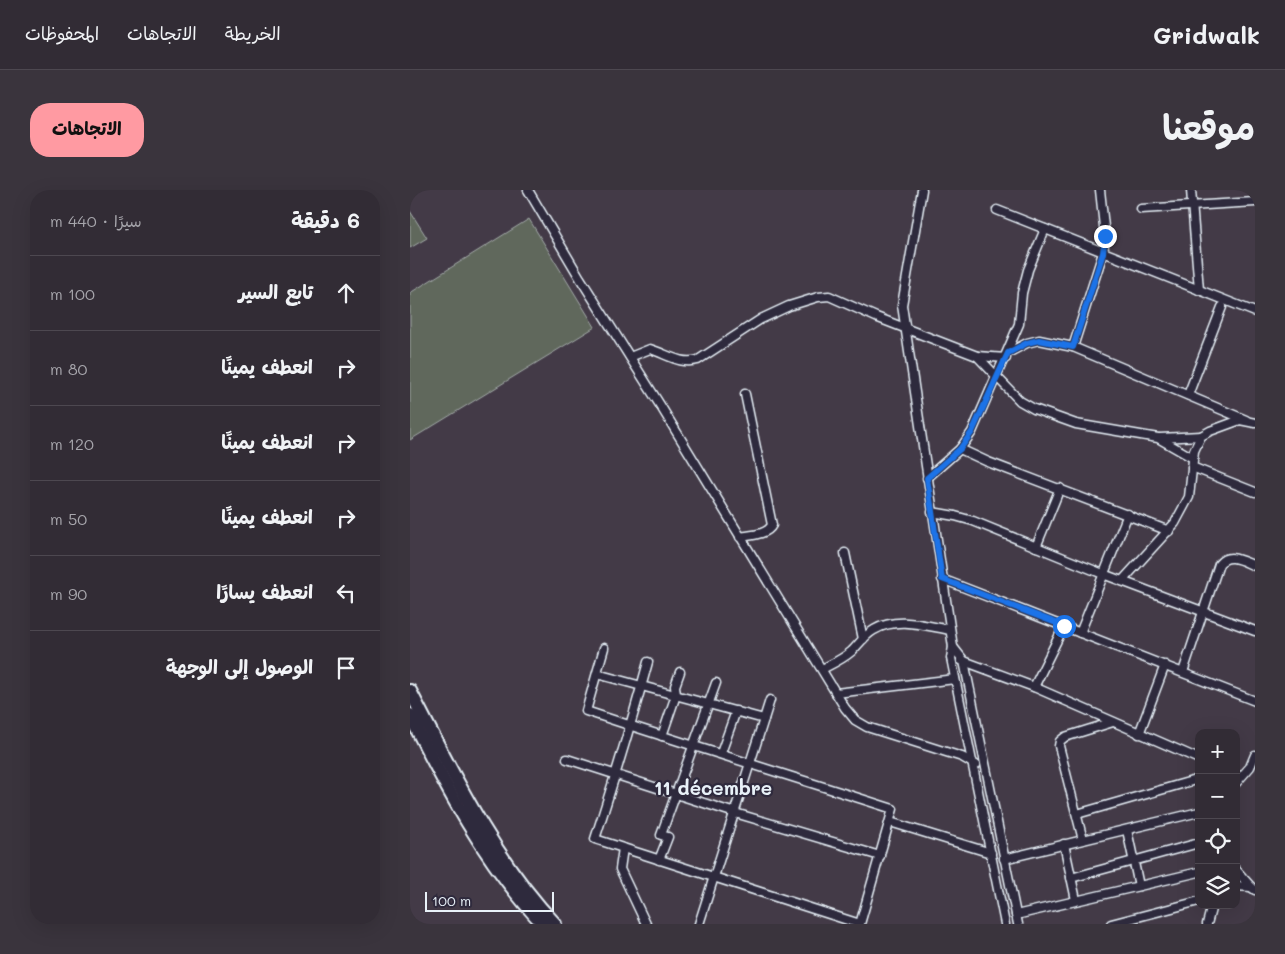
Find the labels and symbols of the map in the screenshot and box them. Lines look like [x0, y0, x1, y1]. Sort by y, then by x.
route end [1094, 225, 1117, 248]
route start [1053, 615, 1076, 638]
district label: 11 décembre [654, 775, 772, 800]
scale bar [425, 889, 554, 912]

